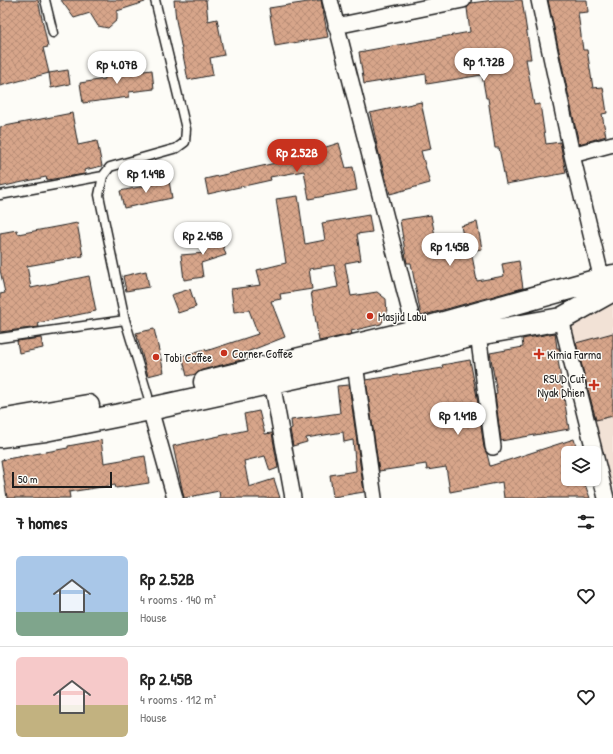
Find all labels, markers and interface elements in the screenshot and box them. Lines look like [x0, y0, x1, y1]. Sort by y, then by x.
pin: Rp 1.72B [443, 48, 525, 82]
pin: Rp 4.07B [76, 51, 158, 85]
text: Rp 1.72B [463, 52, 505, 70]
text: Rp 4.07B [97, 55, 137, 73]
pin: Rp 2.52B [256, 139, 338, 173]
text: Rp 2.52B [276, 143, 318, 161]
pin: Rp 1.49B [105, 160, 187, 194]
text: Rp 1.49B [127, 164, 165, 182]
pin: Rp 2.45B [162, 222, 244, 256]
text: Rp 2.45B [183, 226, 223, 244]
pin: Rp 1.45B [409, 233, 491, 267]
text: Rp 1.45B [431, 237, 469, 255]
place label: Masjid Labu [378, 308, 427, 325]
marker: Masjid Labu [365, 311, 375, 321]
place label: Corner Coffee [232, 345, 293, 362]
place label: Kimia Farma [547, 346, 601, 363]
marker: Corner Coffee [219, 348, 229, 358]
place label: Tobi Coffee [164, 349, 212, 366]
marker: Kimia Farma [534, 349, 544, 359]
marker: Tobi Coffee [151, 352, 161, 362]
place label: RSUD Cut Nyak Dhien [537, 370, 586, 401]
marker: RSUD Cut Nyak Dhien [588, 379, 600, 391]
pin: Rp 1.41B [417, 402, 499, 436]
text: Rp 1.41B [439, 406, 477, 424]
map controls [561, 446, 601, 486]
button: layers [561, 446, 601, 486]
scale bar [12, 470, 112, 489]
text: 50 m [18, 472, 38, 486]
text: 7 homes [16, 511, 67, 534]
icon: filters [575, 511, 597, 533]
text: Rp 2.52B [140, 567, 194, 590]
icon: home [48, 572, 96, 620]
icon: heart [575, 585, 597, 607]
text: 4 rooms · 140 m² [140, 590, 216, 608]
text: House [140, 608, 167, 626]
text: Rp 2.45B [140, 667, 193, 690]
icon: home [48, 673, 96, 721]
icon: heart [575, 686, 597, 708]
text: 4 rooms · 112 m² [140, 690, 216, 708]
text: House [140, 708, 167, 726]

